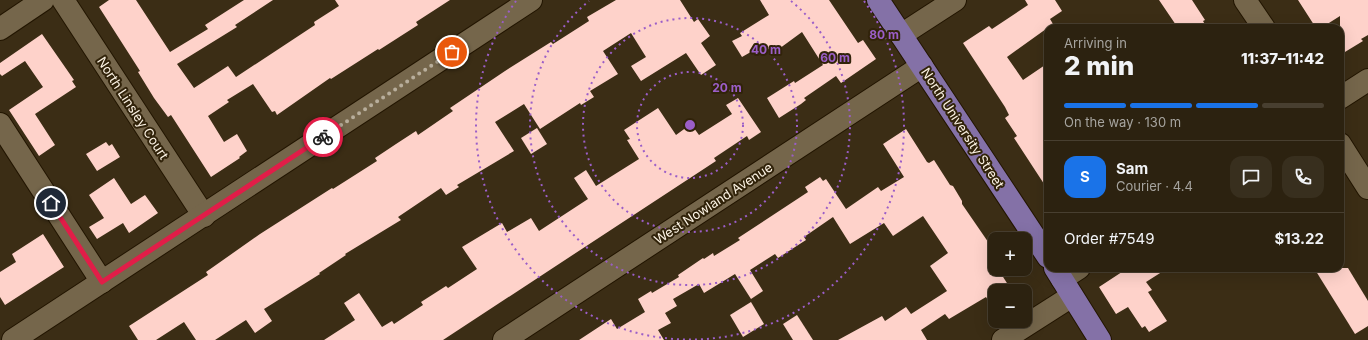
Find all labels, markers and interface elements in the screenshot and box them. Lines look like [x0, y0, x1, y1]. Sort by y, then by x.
text: 80 m [869, 27, 899, 42]
pin [435, 35, 469, 69]
text: Arriving in [1064, 35, 1127, 51]
icon: bag [441, 41, 463, 63]
text: 40 m [751, 42, 781, 57]
text: 11:37–11:42 [1241, 49, 1324, 68]
text: 60 m [820, 50, 850, 65]
text: 2 min [1064, 50, 1134, 81]
street label: North Linsley Court [94, 54, 172, 162]
street label: North University Street [918, 65, 1008, 191]
text: 20 m [712, 80, 742, 95]
text: On the way · 130 m [1064, 114, 1181, 130]
courier [303, 117, 343, 157]
centre of rings [683, 118, 697, 132]
icon: bike [312, 126, 334, 148]
button: chat [1230, 156, 1272, 198]
button: phone [1282, 156, 1324, 198]
street label: West Nowland Avenue [651, 159, 775, 247]
text: Sam [1116, 159, 1148, 178]
text: S [1080, 167, 1090, 186]
text: Courier · 4.4 [1116, 178, 1193, 194]
pin [34, 186, 68, 220]
icon: home [40, 192, 62, 214]
text: Order #7549 [1064, 229, 1155, 248]
text: $13.22 [1274, 229, 1324, 248]
map controls [988, 232, 1032, 328]
button: + [988, 232, 1032, 276]
button: − [988, 284, 1032, 328]

